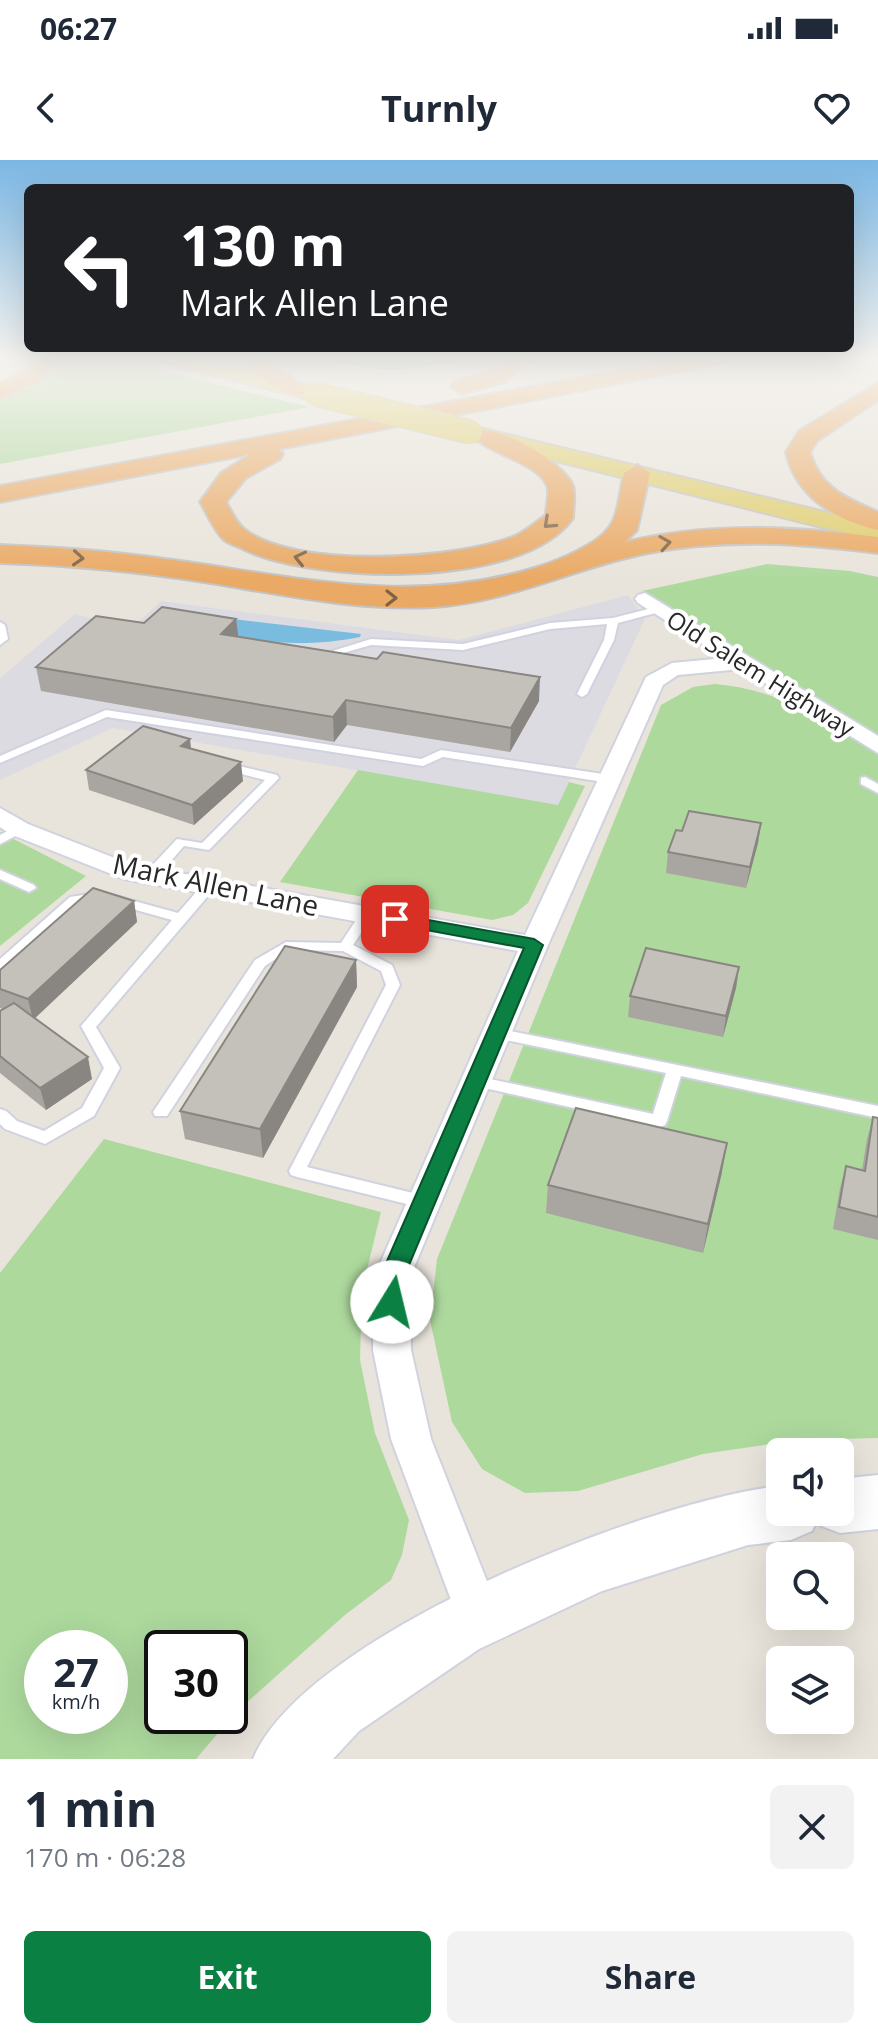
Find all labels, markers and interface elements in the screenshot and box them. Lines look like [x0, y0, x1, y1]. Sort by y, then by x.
text: 06:27 [40, 8, 117, 49]
text: Turnly [381, 84, 497, 133]
icon: back [24, 86, 68, 130]
icon: heart [810, 86, 854, 130]
text: 130 m [180, 206, 346, 282]
icon: left [48, 216, 152, 320]
text: Mark Allen Lane [180, 278, 449, 327]
one-way arrow [544, 514, 558, 529]
one-way arrow [658, 535, 672, 552]
one-way arrow [72, 549, 85, 566]
one-way arrow [294, 550, 307, 567]
one-way arrow [385, 589, 398, 607]
street label: Old Salem Highway [661, 602, 862, 745]
street label: Mark Allen Lane [110, 844, 322, 924]
pin [361, 885, 429, 953]
icon: arrive [373, 897, 417, 941]
position arrow [350, 1260, 434, 1344]
map controls [766, 1438, 854, 1734]
button: sound [766, 1438, 854, 1526]
button: search [766, 1542, 854, 1630]
speed limit sign: 30 [144, 1630, 248, 1734]
text: 27 [53, 1644, 99, 1699]
button: layers [766, 1646, 854, 1734]
text: km/h [52, 1688, 100, 1715]
text: 1 min [24, 1776, 157, 1841]
button: close [770, 1785, 854, 1869]
text: 170 m · 06:28 [24, 1839, 186, 1875]
button: Exit [24, 1931, 431, 2023]
button: Share [447, 1931, 854, 2023]

